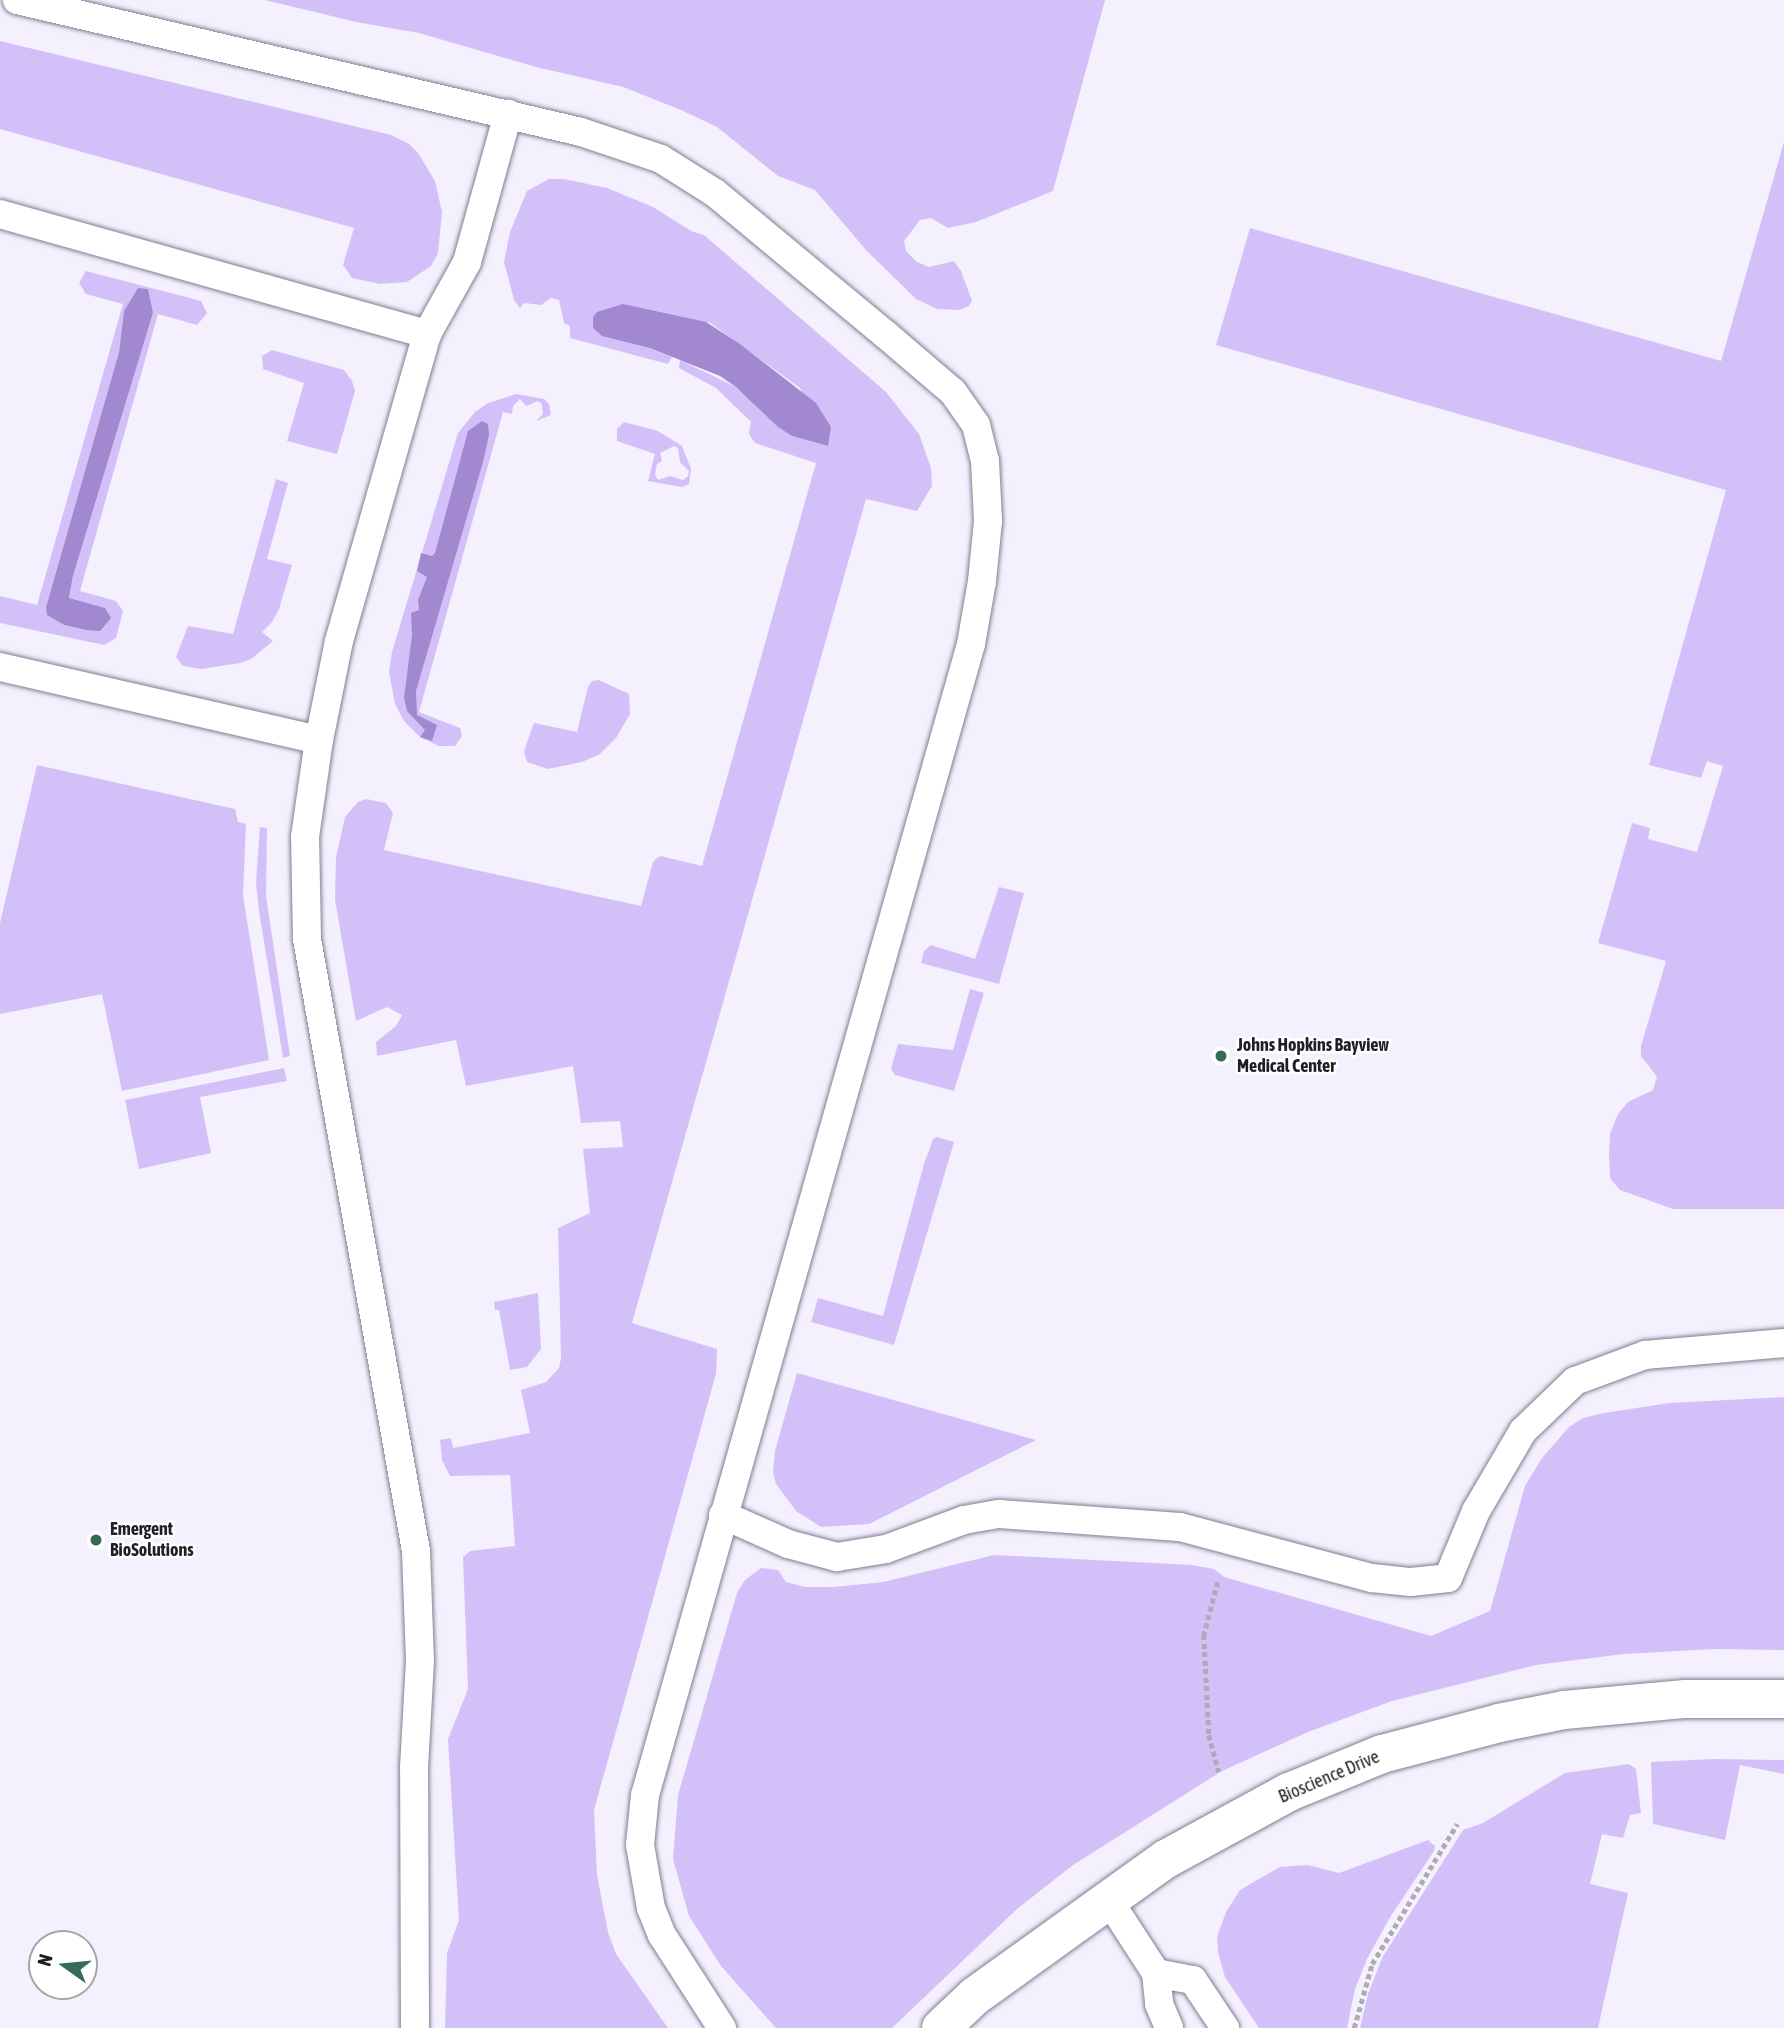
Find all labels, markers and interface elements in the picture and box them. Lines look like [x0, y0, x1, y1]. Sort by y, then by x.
place label: Johns Hopkins Bayview Medical Center [1237, 1035, 1389, 1078]
marker: Johns Hopkins Bayview Medical Center [1211, 1046, 1231, 1066]
place label: Emergent BioSolutions [110, 1519, 193, 1562]
marker: Emergent BioSolutions [88, 1532, 104, 1548]
street label: Bioscience Drive [1275, 1746, 1383, 1808]
north arrow [28, 1930, 98, 2000]
text: N [33, 1952, 57, 1968]

